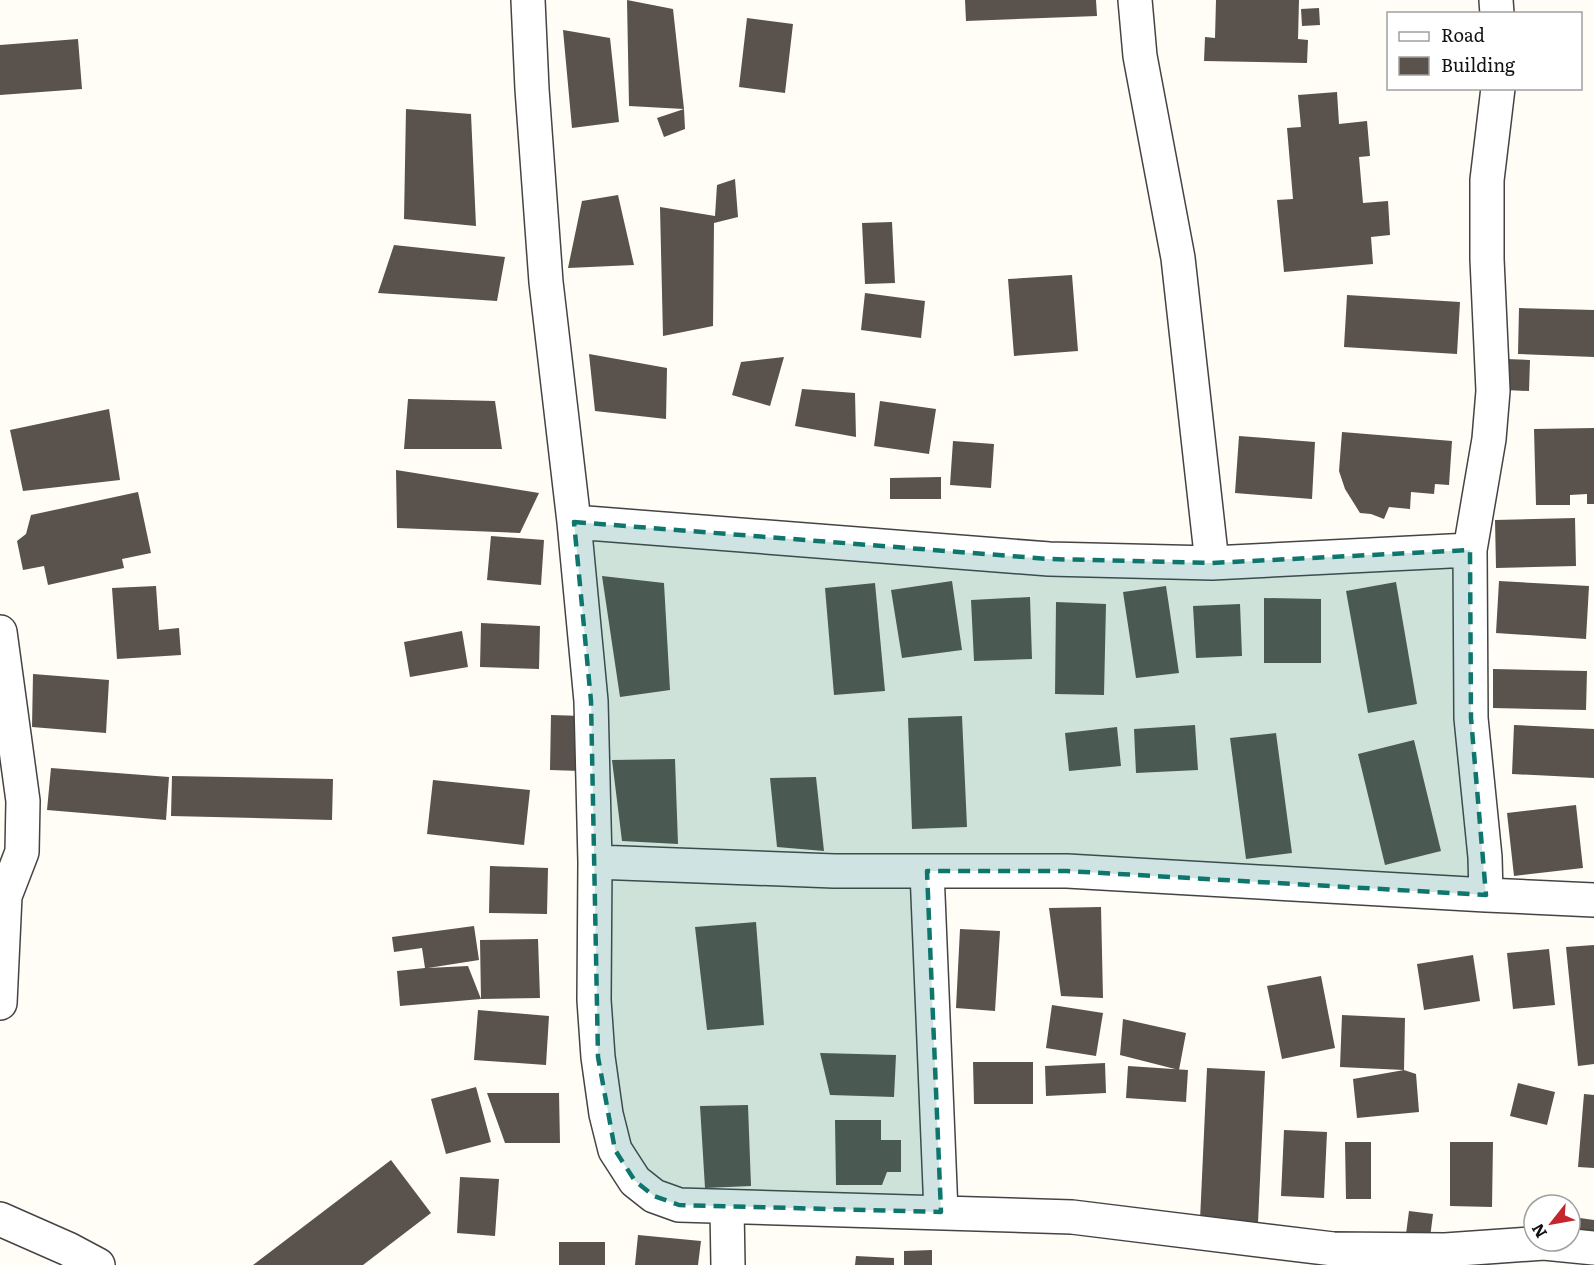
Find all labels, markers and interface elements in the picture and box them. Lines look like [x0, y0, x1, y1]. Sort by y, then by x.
legend [1387, 12, 1582, 90]
text: Road [1441, 21, 1485, 48]
text: Building [1441, 51, 1516, 78]
north arrow [1522, 1193, 1582, 1253]
text: N [1525, 1219, 1552, 1243]

